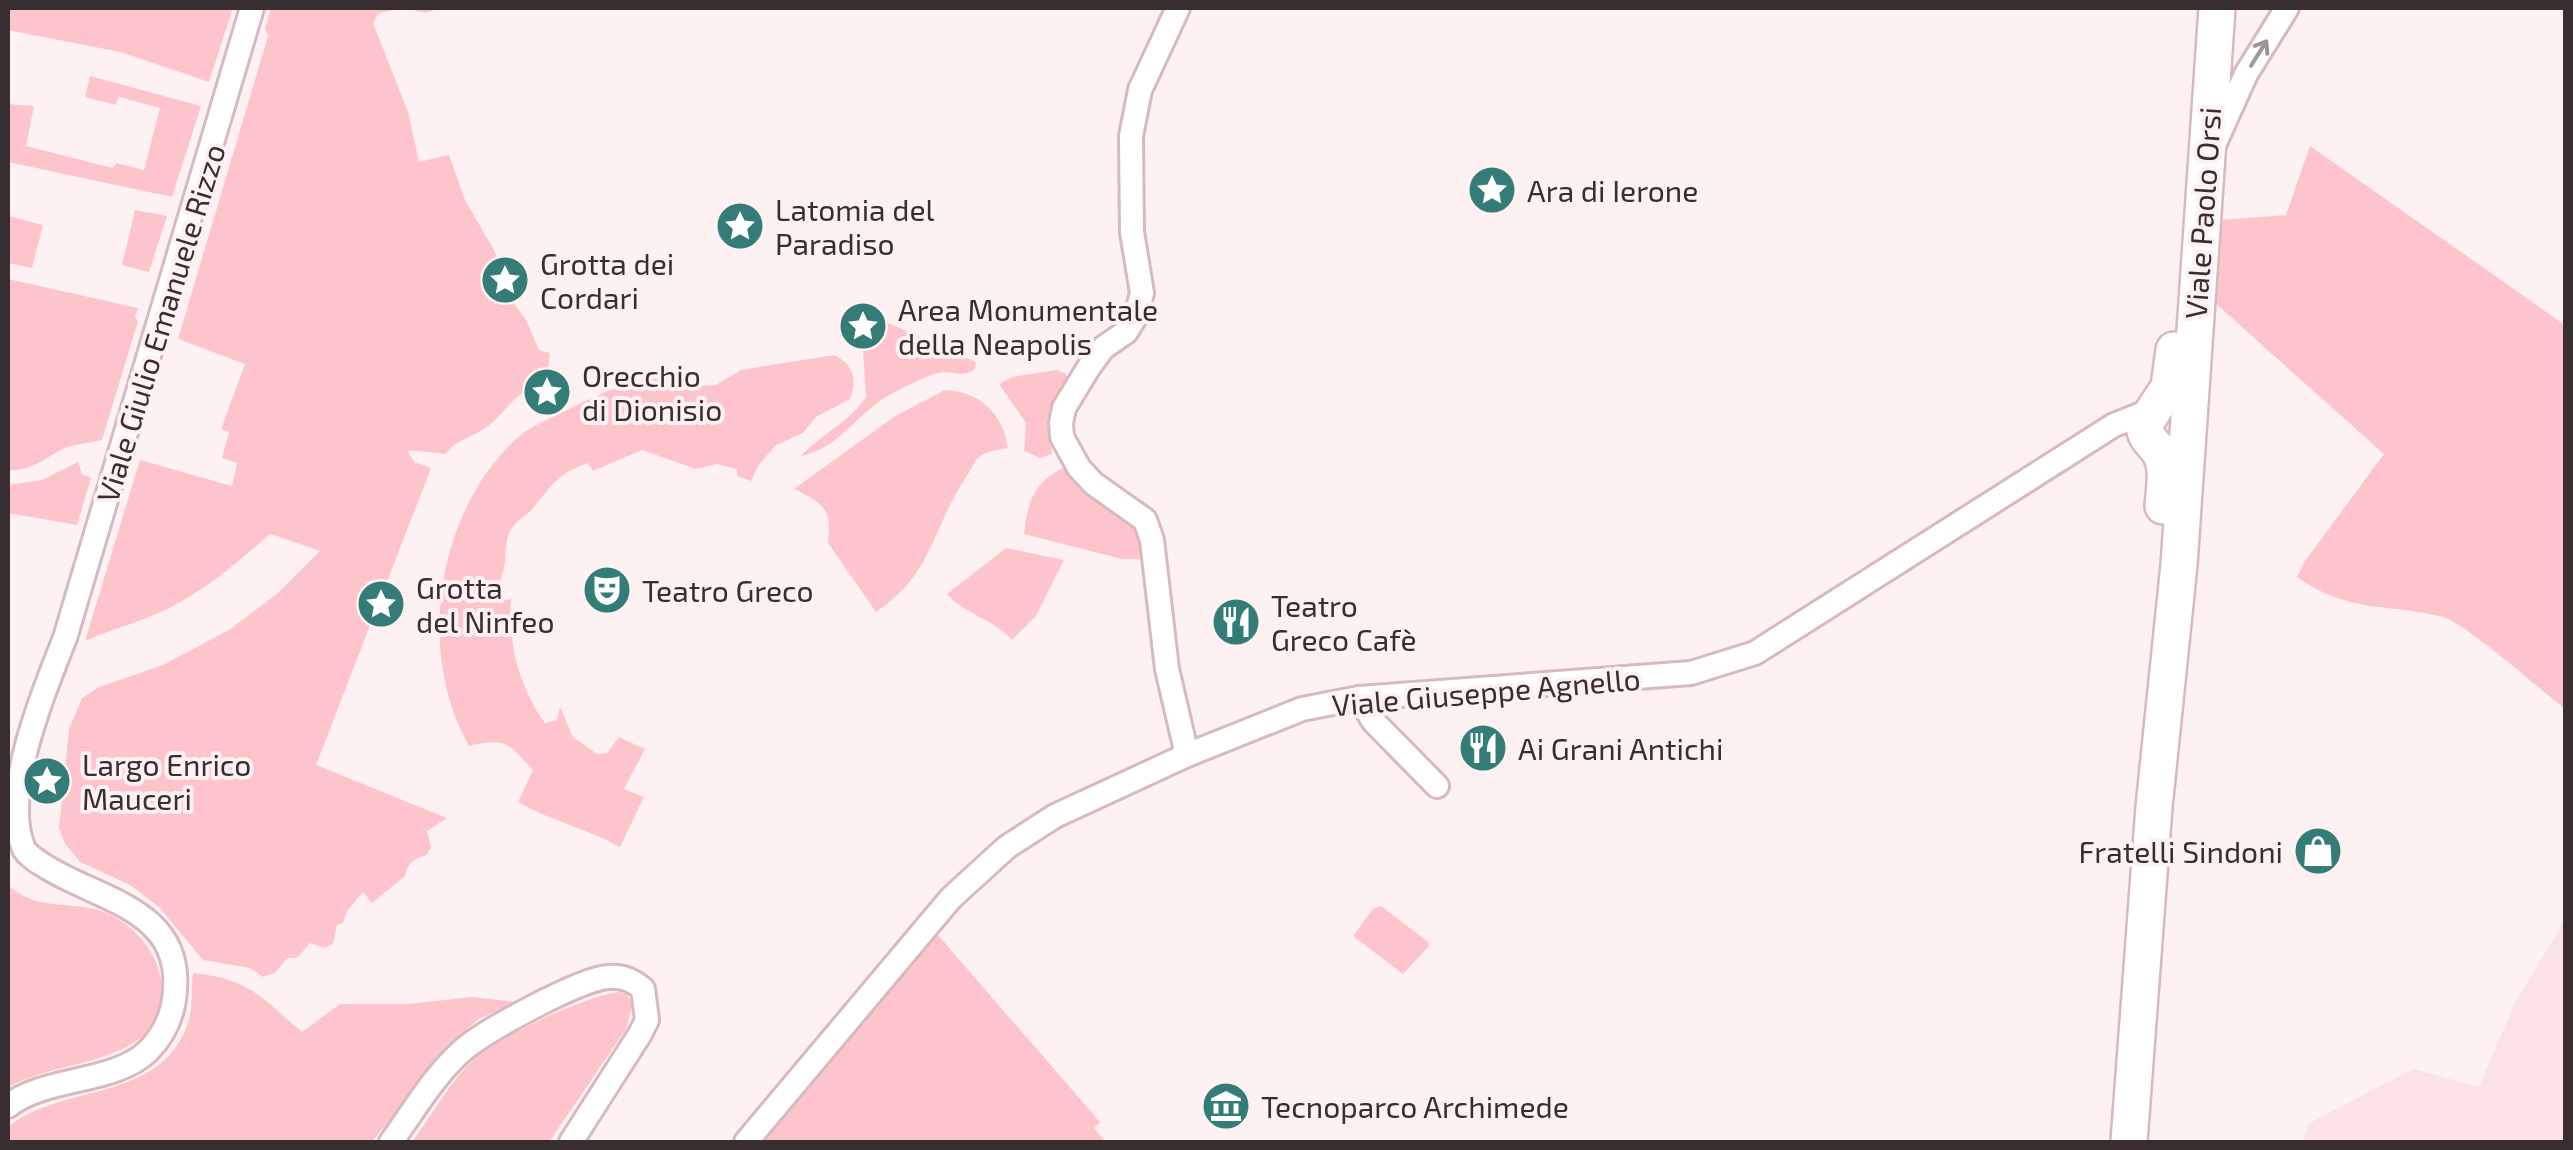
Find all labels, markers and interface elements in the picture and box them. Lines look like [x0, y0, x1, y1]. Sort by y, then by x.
one-way arrow [2248, 39, 2269, 68]
street label: Viale Paolo Orsi [2177, 106, 2227, 320]
street label: Viale Giulio Emanuele Rizzo [88, 139, 232, 507]
place icon: Ara di Ierone [1466, 164, 1518, 216]
place label: Ara di Ierone [1527, 172, 1698, 208]
place label: Latomia del Paradiso [775, 191, 935, 261]
place icon: Latomia del Paradiso [714, 200, 766, 252]
place label: Grotta dei Cordari [540, 245, 674, 315]
place icon: Grotta dei Cordari [479, 254, 531, 306]
place label: Area Monumentale della Neapolis [898, 291, 1158, 361]
place icon: Area Monumentale della Neapolis [837, 300, 889, 352]
place label: Orecchio di Dionisio [582, 357, 722, 427]
place icon: Orecchio di Dionisio [521, 366, 573, 418]
theatre icon: Teatro Greco [581, 564, 633, 616]
place label: Grotta del Ninfeo [416, 569, 554, 639]
place label: Teatro Greco [642, 572, 814, 608]
place icon: Grotta del Ninfeo [355, 578, 407, 630]
place label: Teatro Greco Cafè [1271, 587, 1417, 657]
restaurant icon: Teatro Greco Cafè [1210, 596, 1262, 648]
street label: Viale Giuseppe Agnello [1330, 660, 1642, 722]
restaurant icon: Ai Grani Antichi [1457, 722, 1509, 774]
place label: Ai Grani Antichi [1518, 730, 1723, 766]
place label: Largo Enrico Mauceri [82, 746, 251, 816]
place icon: Largo Enrico Mauceri [21, 755, 73, 807]
shop icon: Fratelli Sindoni [2292, 825, 2344, 877]
place label: Fratelli Sindoni [2079, 833, 2283, 869]
museum icon: Tecnoparco Archimede [1200, 1080, 1252, 1132]
place label: Tecnoparco Archimede [1261, 1088, 1569, 1124]

